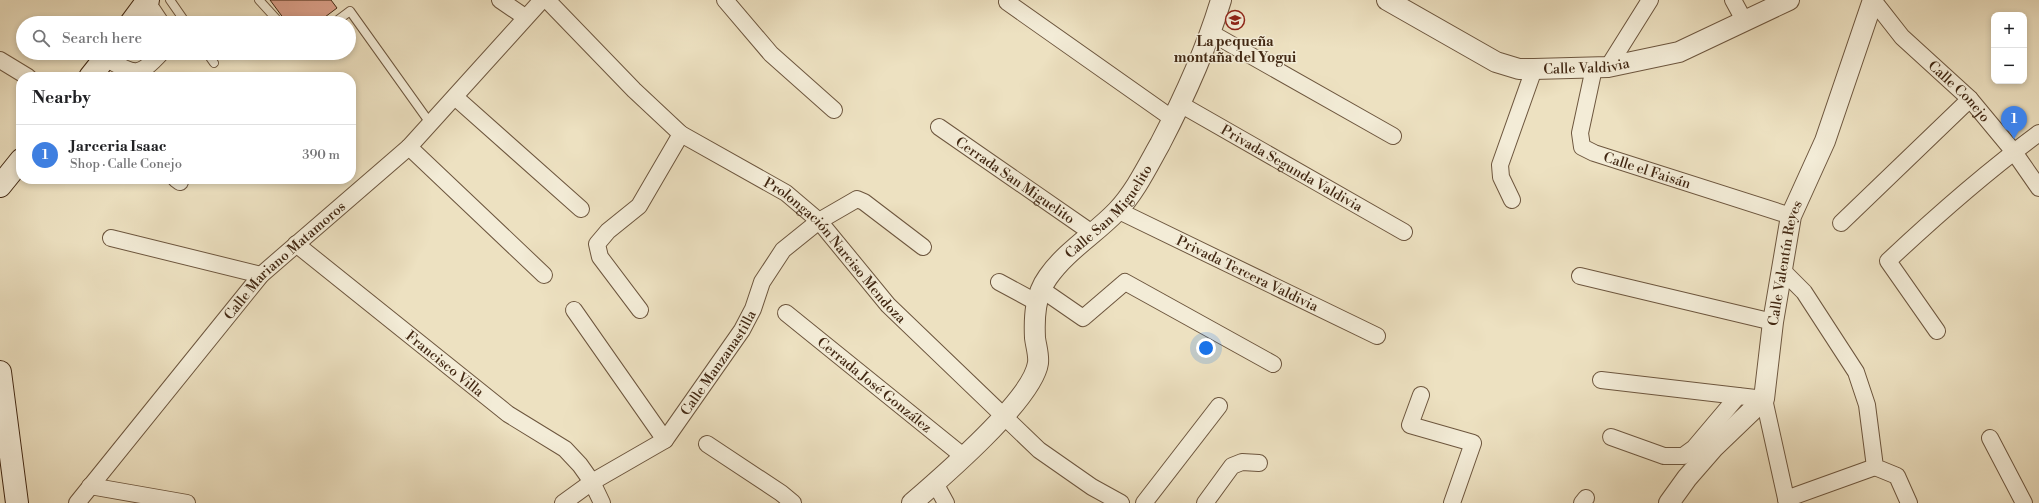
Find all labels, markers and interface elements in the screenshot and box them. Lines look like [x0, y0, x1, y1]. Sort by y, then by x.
school or university icon: La pequeña montaña del Yogui [1224, 9, 1246, 31]
map controls [1991, 12, 2027, 84]
button: + [1991, 12, 2027, 48]
search box [16, 16, 356, 60]
icon: search [30, 27, 52, 49]
text: Search here [62, 29, 142, 48]
place label: La pequeña montaña del Yogui [1174, 33, 1297, 67]
button: − [1991, 48, 2027, 84]
street label: Calle Valdivia [1543, 54, 1632, 79]
street label: Calle Conejo [1924, 57, 1994, 126]
text: Nearby [32, 87, 91, 109]
pin: 1 [2001, 106, 2027, 139]
street label: Privada Segunda Valdivia [1217, 121, 1366, 217]
street label: Cerrada San Miguelito [952, 133, 1078, 228]
text: Jarceria Isaac [70, 137, 167, 156]
text: 1 [42, 147, 48, 163]
text: 390 m [302, 147, 340, 163]
street label: Calle el Faisán [1601, 149, 1694, 194]
text: Shop · Calle Conejo [70, 156, 182, 172]
street label: Calle San Miguelito [1061, 162, 1157, 263]
street label: Prolongación Narciso Mendoza [760, 174, 910, 328]
street label: Calle Mariano Matamoros [220, 198, 350, 324]
street label: Calle Valentín Reyes [1765, 198, 1807, 327]
street label: Privada Tercera Valdivia [1173, 232, 1322, 317]
street label: Calle Manzanastilla [677, 307, 761, 419]
street label: Francisco Villa [402, 327, 488, 402]
street label: Cerrada José González [813, 334, 935, 437]
your location [1196, 338, 1216, 358]

